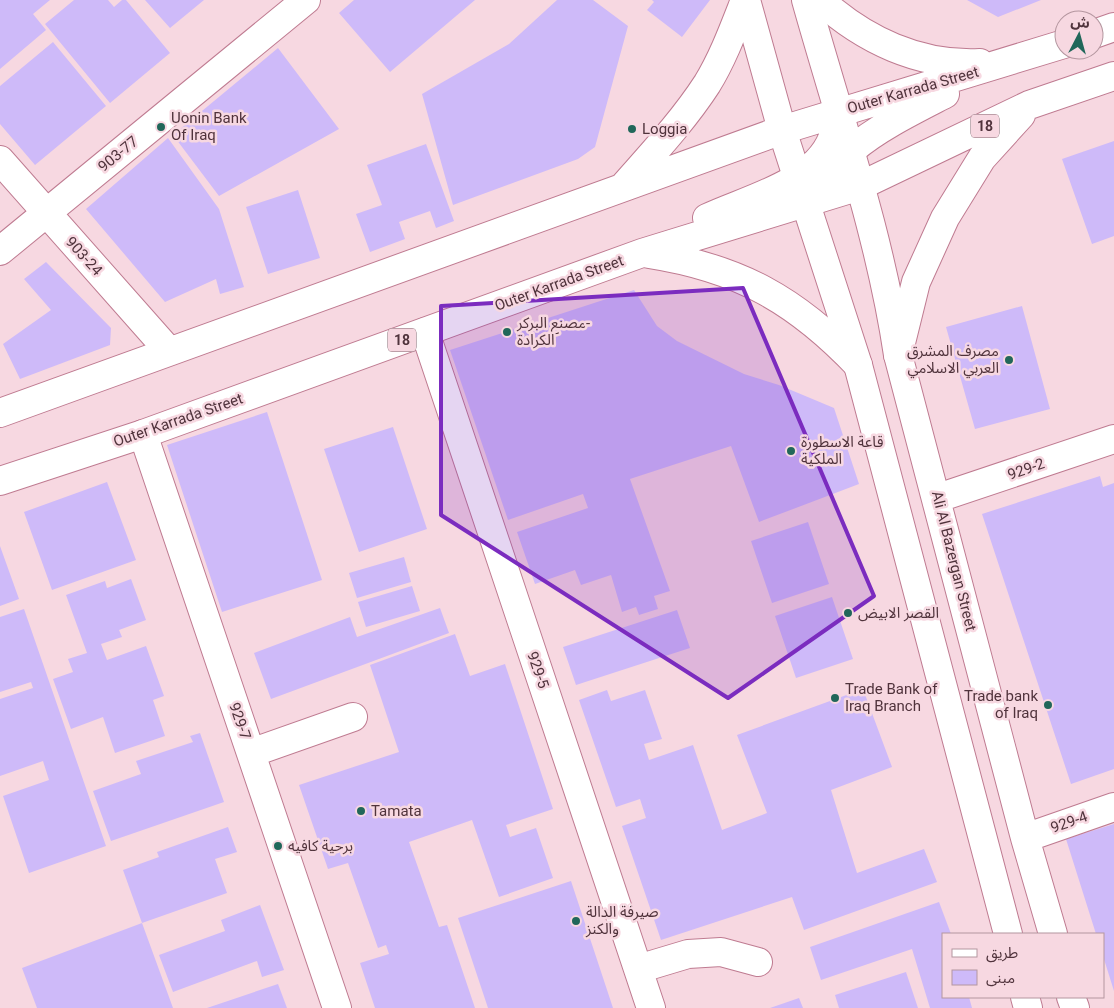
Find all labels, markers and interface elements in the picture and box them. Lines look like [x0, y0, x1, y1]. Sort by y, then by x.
north arrow [1054, 10, 1104, 60]
text: ش [1070, 13, 1091, 31]
street label: Outer Karrada Street [845, 63, 981, 117]
place label: Uonin Bank Of Iraq [171, 109, 247, 144]
road number: 18 [971, 114, 999, 138]
place label: Loggia [642, 120, 687, 138]
marker: Uonin Bank Of Iraq [155, 121, 167, 133]
marker: Loggia [626, 123, 638, 135]
street label: 903-77 [94, 132, 142, 176]
street label: 903-24 [62, 233, 107, 280]
street label: Outer Karrada Street [492, 251, 626, 315]
place label: مصنع البركر- الكرادة [516, 314, 590, 349]
marker: مصنع البركر- الكرادة [501, 326, 513, 338]
road number: 18 [388, 328, 416, 352]
place label: مصرف المشرق العربي الاسلامي [907, 342, 999, 379]
marker: مصرف المشرق العربي الاسلامي [1003, 354, 1015, 366]
street label: Outer Karrada Street [111, 389, 245, 451]
place label: قاعة الاسطورة الملكية [801, 433, 884, 468]
marker: قاعة الاسطورة الملكية [785, 445, 797, 457]
street label: 929-2 [1005, 454, 1047, 484]
street label: Ali Al Bazergan Street [928, 489, 980, 633]
place label: القصر الابيض [858, 604, 939, 622]
marker: القصر الابيض [842, 607, 854, 619]
street label: 929-5 [523, 649, 553, 691]
place label: Trade Bank of Iraq Branch [845, 680, 938, 715]
place label: Trade bank of Iraq [964, 687, 1038, 722]
marker: Trade Bank of Iraq Branch [829, 692, 841, 704]
marker: Trade bank of Iraq [1042, 699, 1054, 711]
street label: 929-7 [225, 700, 255, 742]
place label: Tamata [371, 802, 422, 820]
marker: Tamata [355, 805, 367, 817]
street label: 929-4 [1048, 807, 1090, 837]
place label: برحية كافيه [288, 837, 353, 855]
marker: برحية كافيه [272, 840, 284, 852]
place label: صيرفة الدالة والكنز [585, 903, 659, 938]
marker: صيرفة الدالة والكنز [570, 915, 582, 927]
legend [942, 933, 1104, 998]
text: طريق [986, 944, 1018, 963]
text: مبنى [986, 969, 1015, 987]

